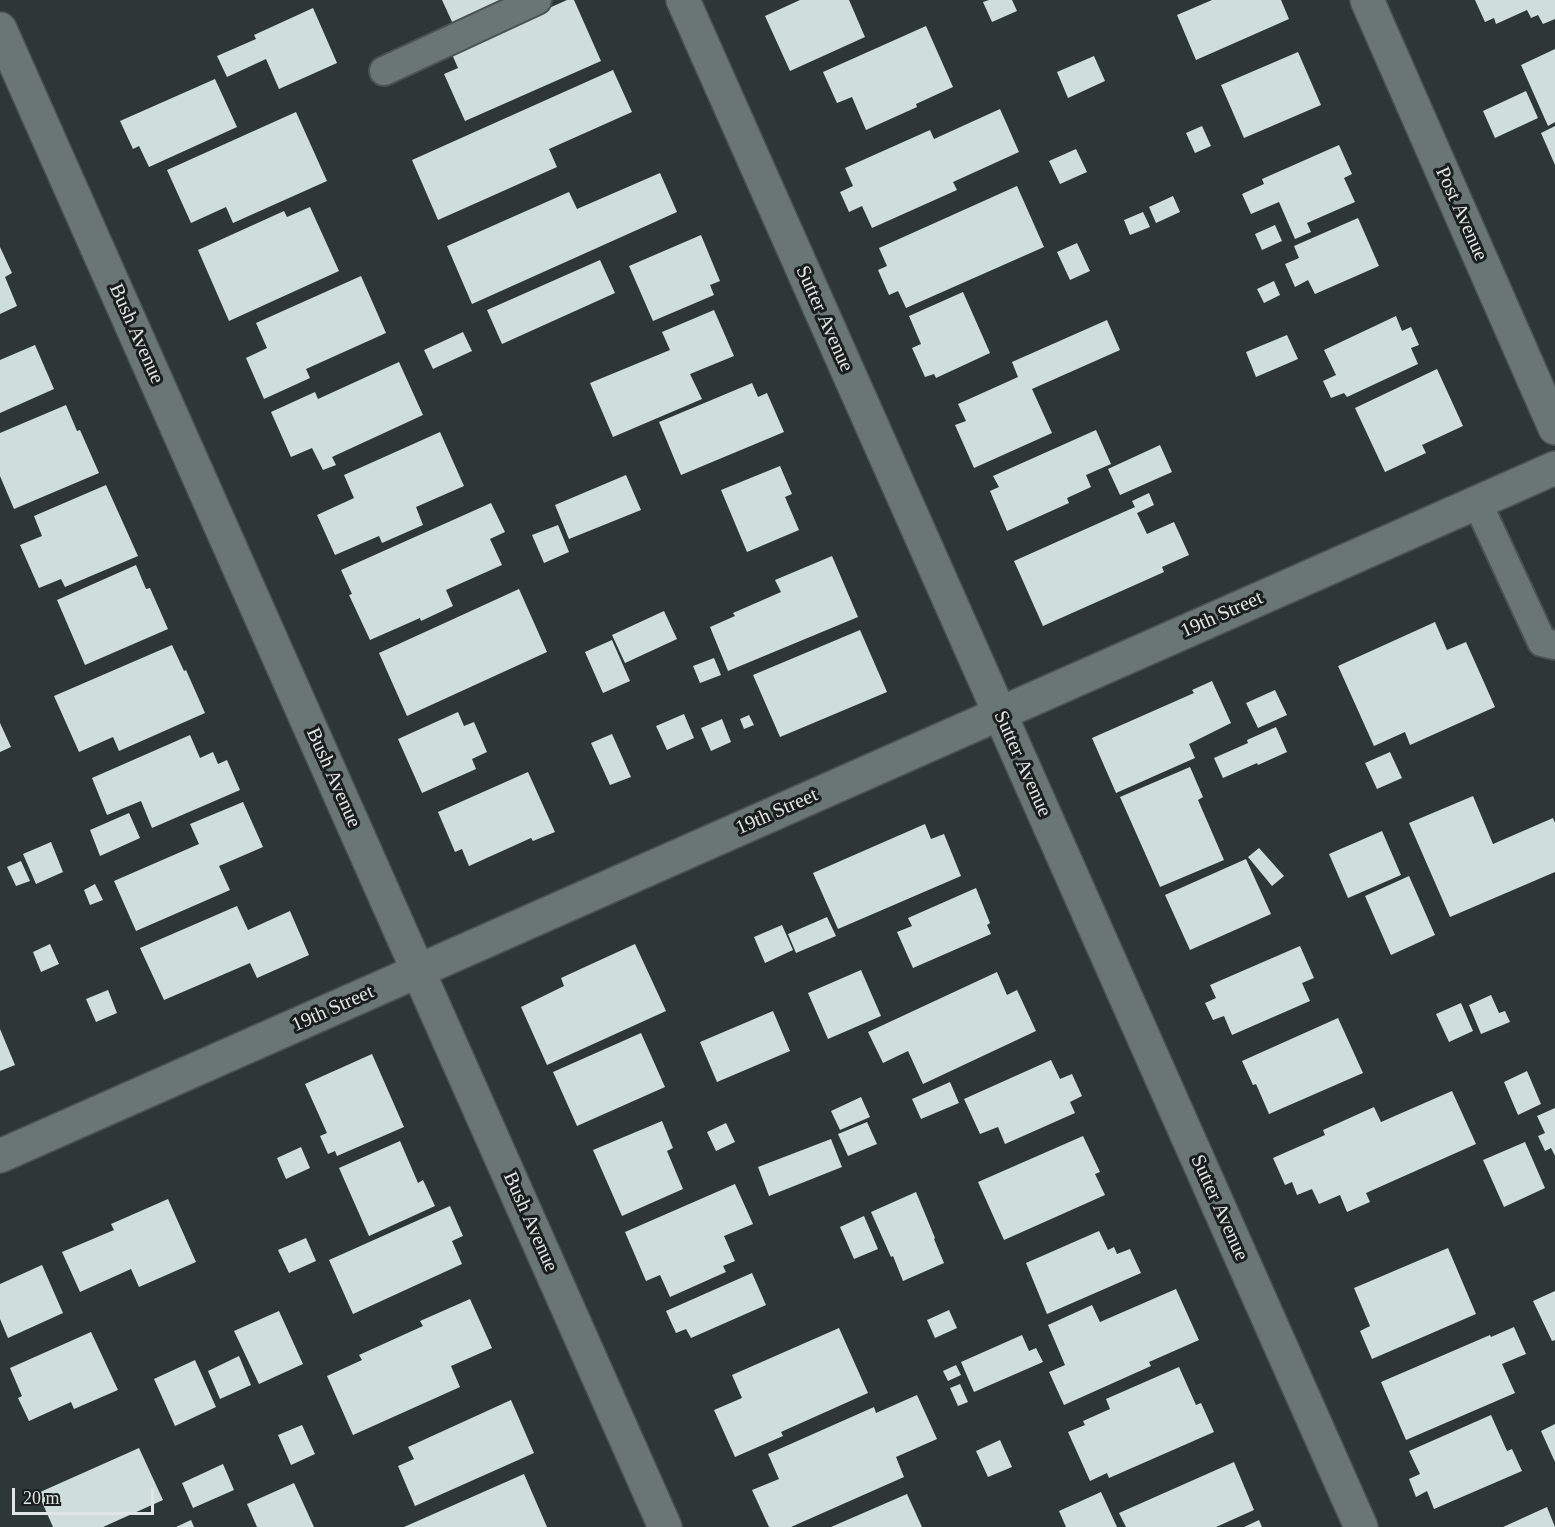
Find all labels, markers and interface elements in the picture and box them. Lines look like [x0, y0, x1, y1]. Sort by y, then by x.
street label: Post Avenue [1430, 163, 1492, 265]
street label: Sutter Avenue [790, 262, 858, 376]
street label: Bush Avenue [103, 280, 169, 388]
street label: 19th Street [1177, 586, 1267, 644]
street label: Sutter Avenue [988, 707, 1056, 821]
street label: Bush Avenue [300, 724, 366, 832]
street label: 19th Street [732, 783, 822, 841]
street label: 19th Street [288, 980, 378, 1038]
street label: Sutter Avenue [1185, 1151, 1253, 1265]
street label: Bush Avenue [497, 1168, 563, 1276]
scale bar [15, 1476, 158, 1514]
text: 20 m [23, 1488, 60, 1508]

